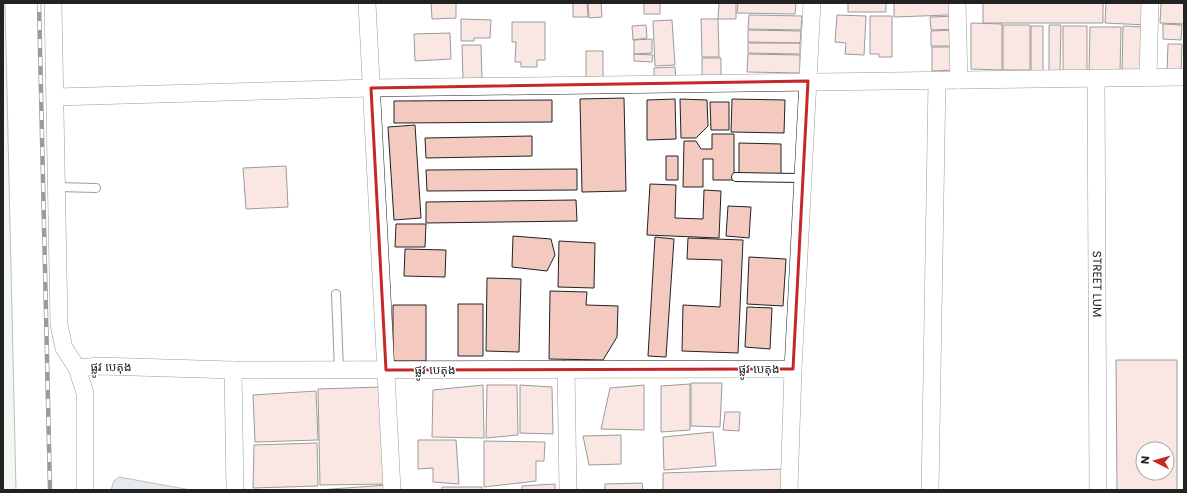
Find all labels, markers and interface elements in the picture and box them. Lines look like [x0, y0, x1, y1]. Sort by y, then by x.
street label: STREET LUM [1089, 251, 1106, 317]
street label: ផ្លូវ បេតុង [90, 358, 132, 378]
street label: ផ្លូវ បេតុង [738, 360, 780, 380]
street label: ផ្លូវ បេតុង [414, 361, 456, 381]
north arrow [1135, 441, 1175, 481]
text: N [1137, 455, 1153, 465]

